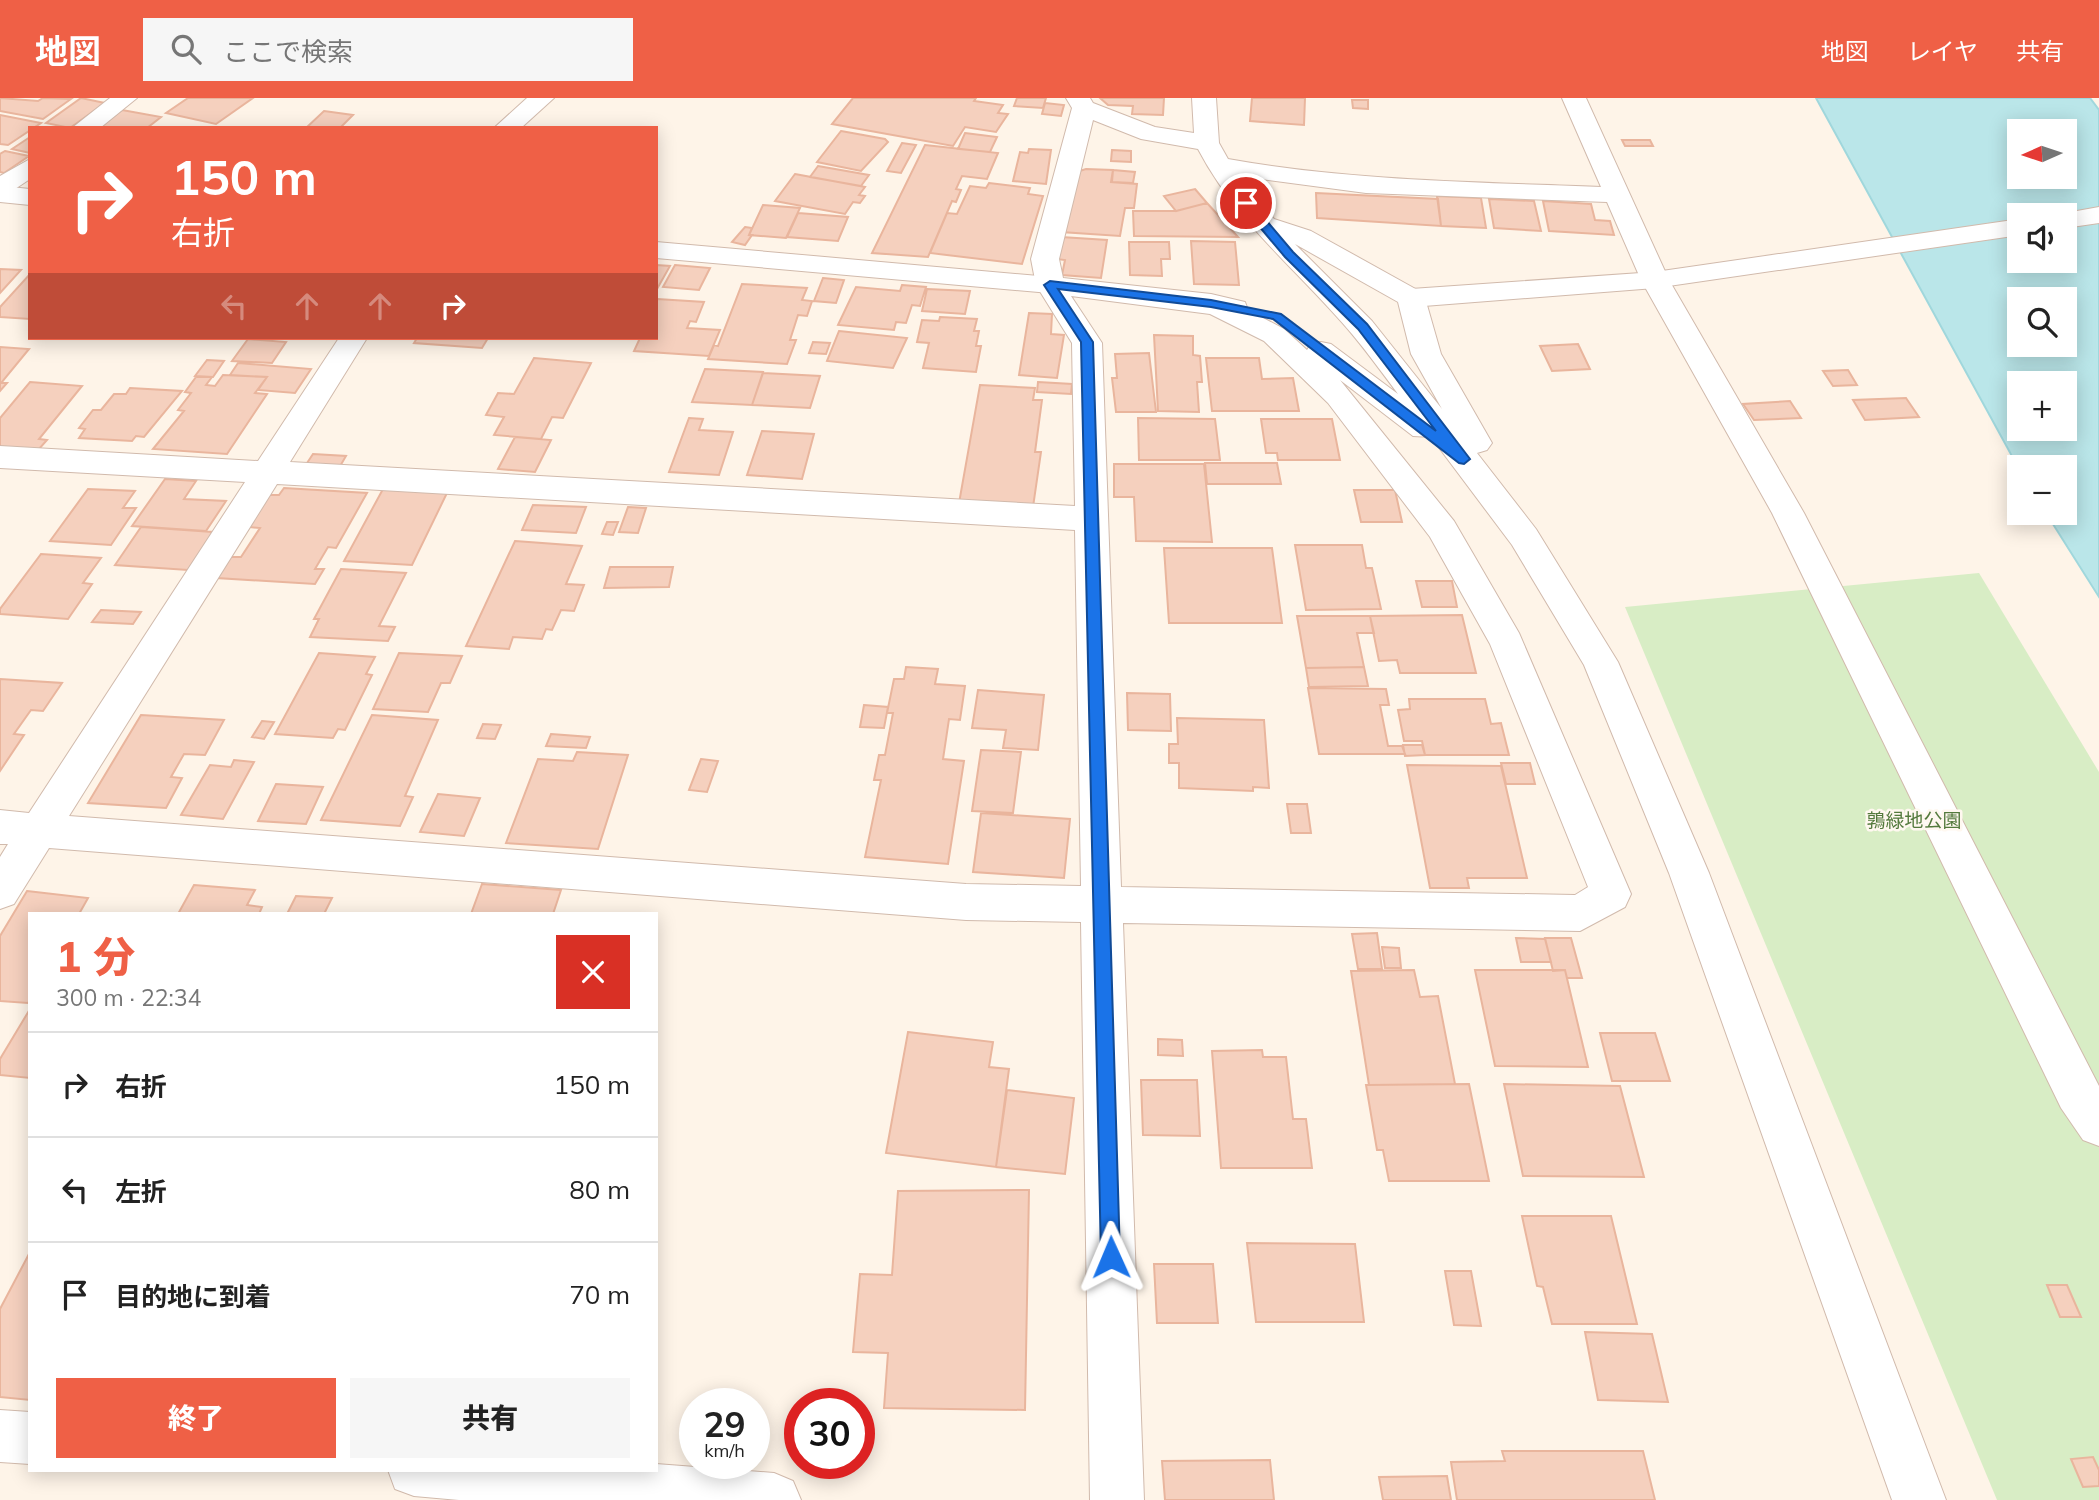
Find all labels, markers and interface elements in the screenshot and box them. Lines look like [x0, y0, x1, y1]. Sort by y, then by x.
search box [143, 18, 633, 81]
text: 地図 [35, 30, 101, 71]
icon: search [167, 30, 205, 68]
text: ここで検索 [223, 35, 353, 68]
text: 地図 [1821, 36, 1869, 66]
text: レイヤ [1907, 36, 1978, 66]
text: 共有 [2016, 36, 2064, 66]
north arrow [2007, 119, 2077, 189]
map controls [2007, 119, 2077, 525]
text: 150 m [171, 146, 317, 207]
icon: right [56, 154, 147, 245]
pin [1216, 173, 1276, 233]
icon: arrive [1227, 184, 1265, 222]
button: sound [2007, 203, 2077, 273]
text: 右折 [171, 212, 235, 252]
icon: left [215, 287, 253, 325]
icon: ahead [288, 287, 326, 325]
icon: ahead [361, 287, 399, 325]
icon: right [434, 287, 472, 325]
button: search [2007, 287, 2077, 357]
button: + [2007, 371, 2077, 441]
button: − [2007, 455, 2077, 525]
park label: 鶉緑地公園 [1866, 808, 1962, 832]
text: 1 分 [56, 930, 135, 983]
button: close [556, 935, 630, 1009]
text: 300 m · 22:34 [56, 983, 201, 1012]
icon: right [56, 1066, 94, 1104]
text: 150 m [554, 1068, 630, 1101]
text: 右折 [115, 1070, 167, 1103]
icon: left [56, 1171, 94, 1209]
text: 80 m [569, 1173, 630, 1206]
text: 左折 [115, 1175, 167, 1208]
position arrow [1074, 1220, 1148, 1294]
icon: arrive [56, 1276, 94, 1314]
text: 70 m [569, 1278, 630, 1311]
text: 目的地に到着 [115, 1280, 271, 1313]
button: 終了 [56, 1378, 336, 1458]
button: 共有 [350, 1378, 630, 1458]
speed limit sign: 30 [784, 1388, 875, 1479]
text: 29 [703, 1402, 746, 1446]
text: km/h [704, 1439, 745, 1462]

